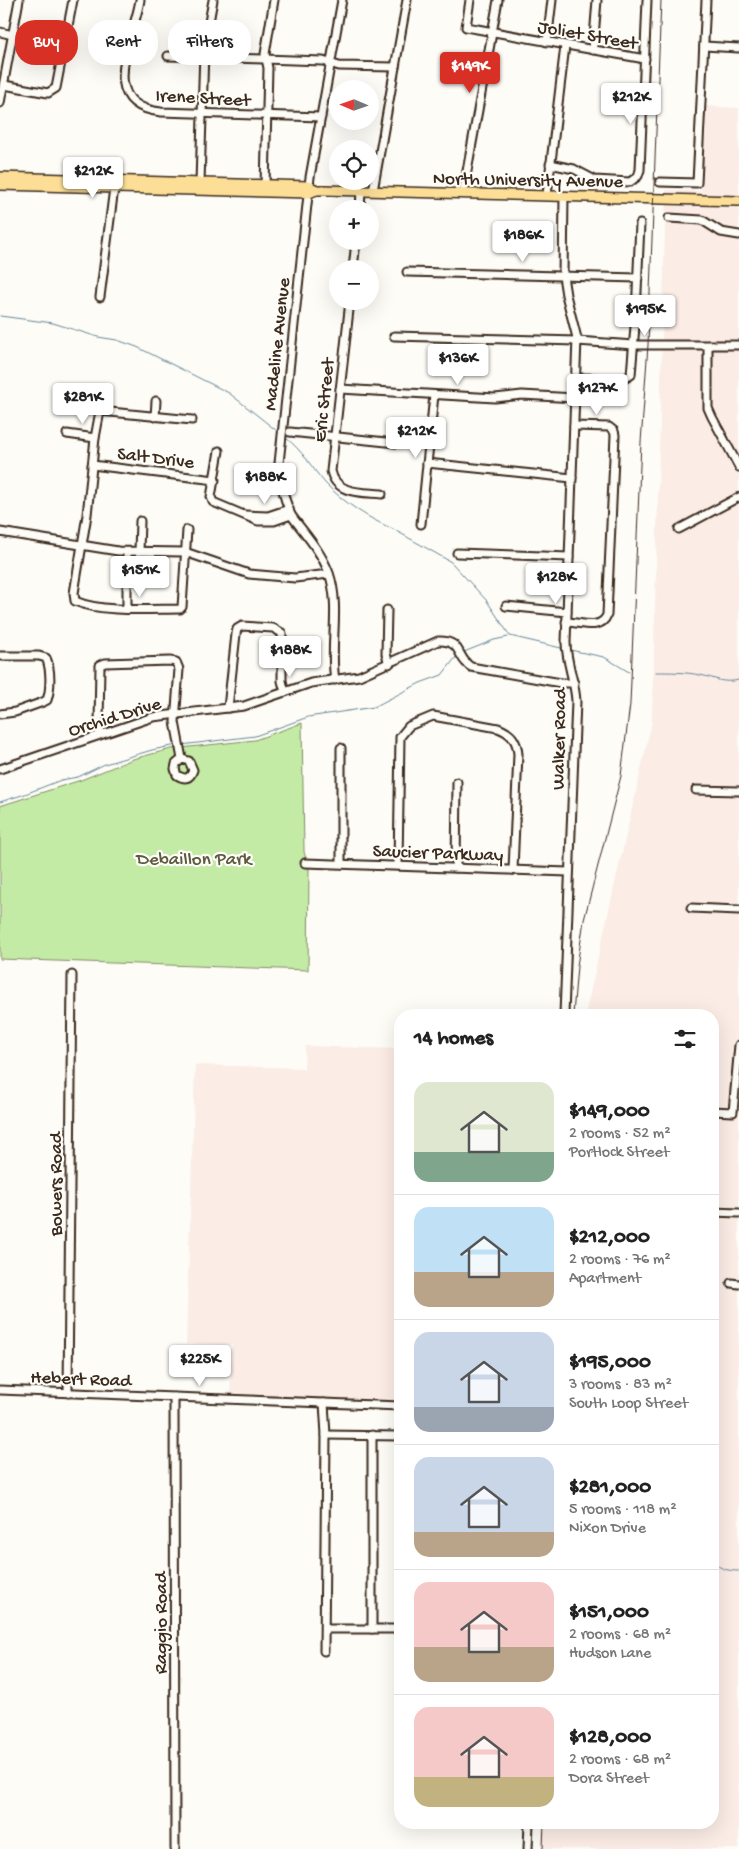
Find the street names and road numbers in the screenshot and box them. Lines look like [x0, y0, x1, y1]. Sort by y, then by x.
street label: Joliet Street [536, 16, 641, 57]
street label: Irene Street [155, 86, 253, 114]
street label: North University Avenue [433, 168, 623, 195]
street label: Madeline Avenue [260, 277, 297, 412]
street label: Eric Street [310, 355, 342, 443]
street label: Salt Drive [116, 443, 195, 476]
street label: Walker Road [548, 686, 573, 790]
street label: Orchid Drive [66, 693, 164, 743]
street label: Saucier Parkway [372, 841, 504, 868]
street label: Bowers Road [46, 1130, 69, 1237]
street label: Hebert Road [30, 1367, 134, 1394]
street label: Raggio Road [151, 1570, 174, 1674]

